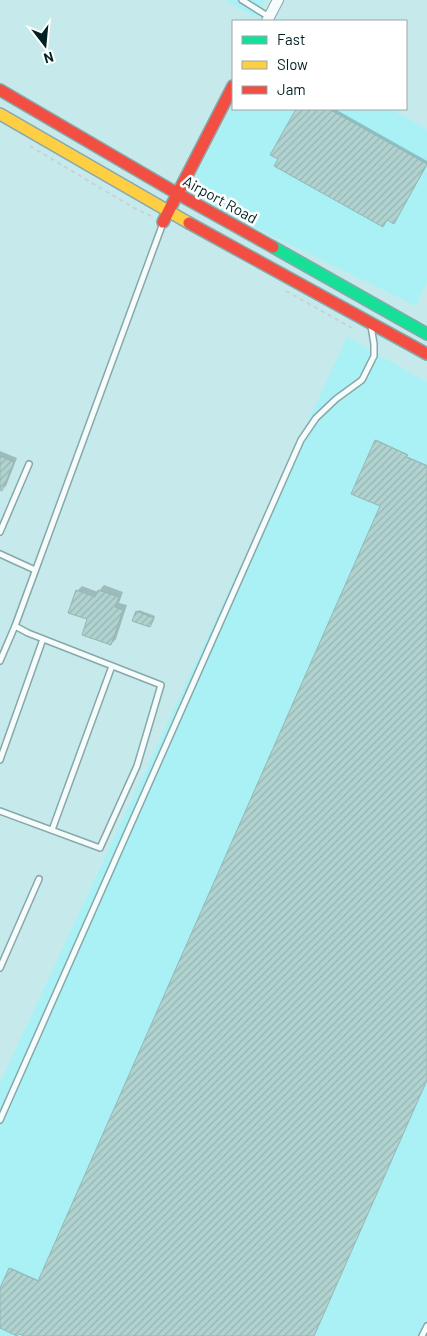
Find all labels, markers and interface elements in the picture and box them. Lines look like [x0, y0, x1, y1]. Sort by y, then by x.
north arrow [20, 20, 70, 70]
legend [232, 20, 407, 110]
text: Fast [277, 30, 305, 48]
text: N [42, 49, 56, 67]
text: Slow [277, 55, 308, 73]
text: Jam [277, 80, 306, 98]
street label: Airport Road [180, 171, 261, 227]

